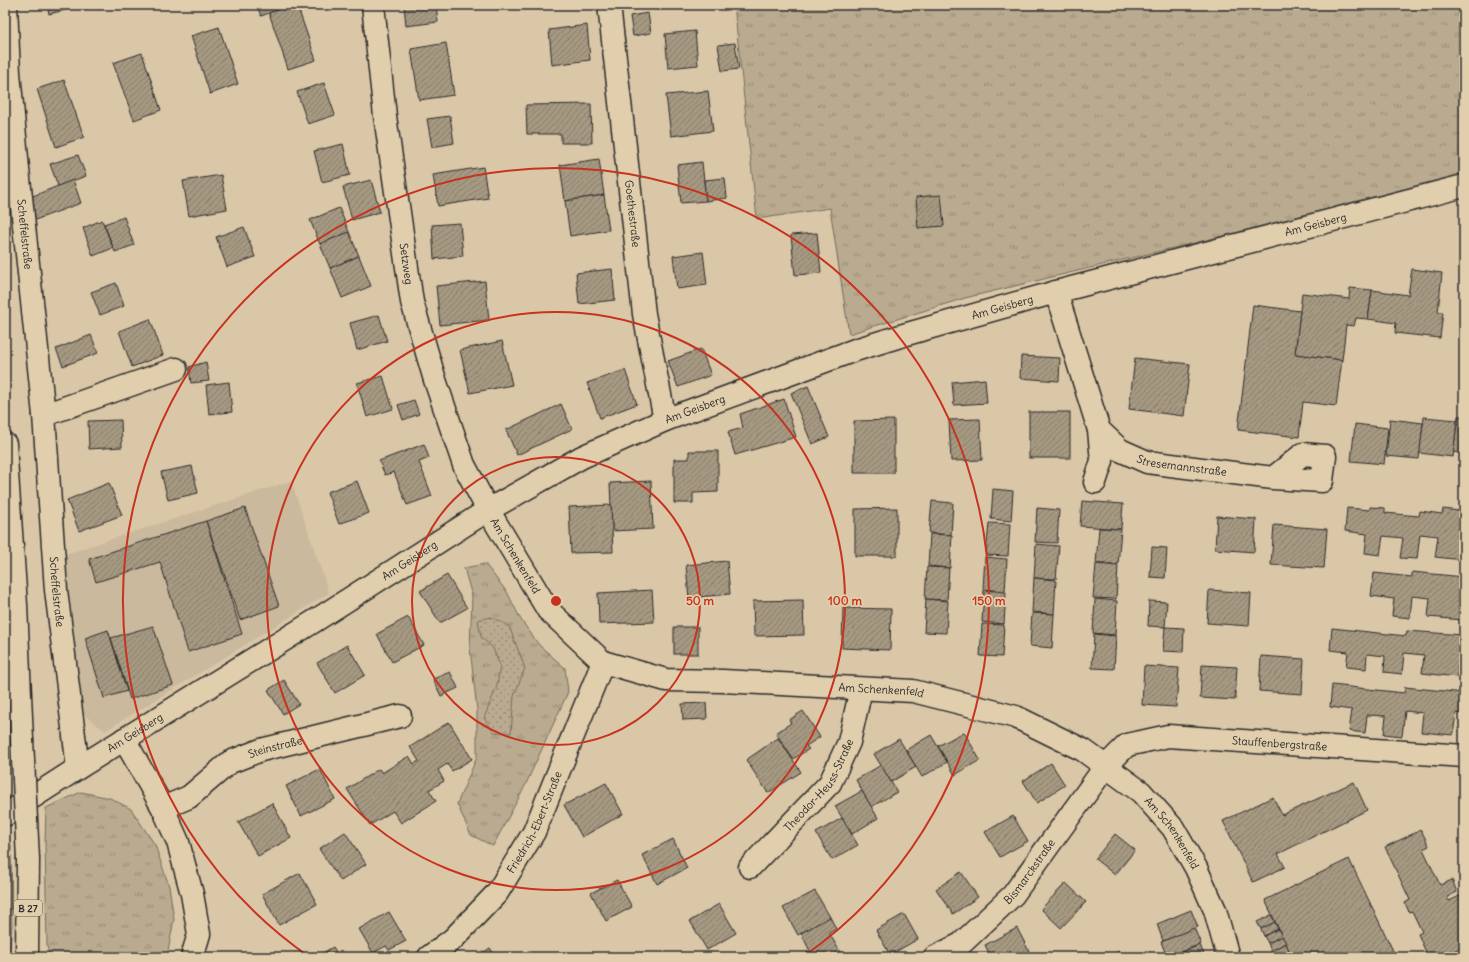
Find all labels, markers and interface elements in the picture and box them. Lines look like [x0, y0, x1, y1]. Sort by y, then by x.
street label: Goethestraße [622, 179, 643, 248]
street label: Scheffelstraße [14, 198, 36, 270]
street label: Am Geisberg [1283, 210, 1348, 239]
street label: Setzweg [397, 242, 416, 285]
street label: Am Geisberg [970, 292, 1035, 322]
street label: Am Geisberg [663, 391, 727, 426]
street label: Stresemannstraße [1135, 451, 1228, 479]
street label: Am Schenkenfeld [487, 515, 544, 597]
street label: Am Geisberg [379, 537, 440, 583]
street label: Scheffelstraße [47, 556, 68, 628]
text: 50 m [686, 593, 715, 608]
text: 100 m [828, 593, 862, 608]
text: 150 m [973, 593, 1006, 608]
centre of rings [549, 594, 563, 608]
street label: Am Schenkenfeld [838, 680, 926, 701]
street label: Am Geisberg [105, 710, 166, 755]
street label: Steinstraße [246, 733, 304, 761]
street label: Stauffenbergstraße [1231, 733, 1328, 754]
street label: Theodor-Heuss-Straße [781, 736, 857, 834]
street label: Friedrich-Ebert-Straße [504, 769, 565, 876]
street label: Am Schenkenfeld [1142, 794, 1202, 872]
street label: Bismarckstraße [1001, 836, 1058, 907]
road number: B 27 [14, 900, 42, 916]

